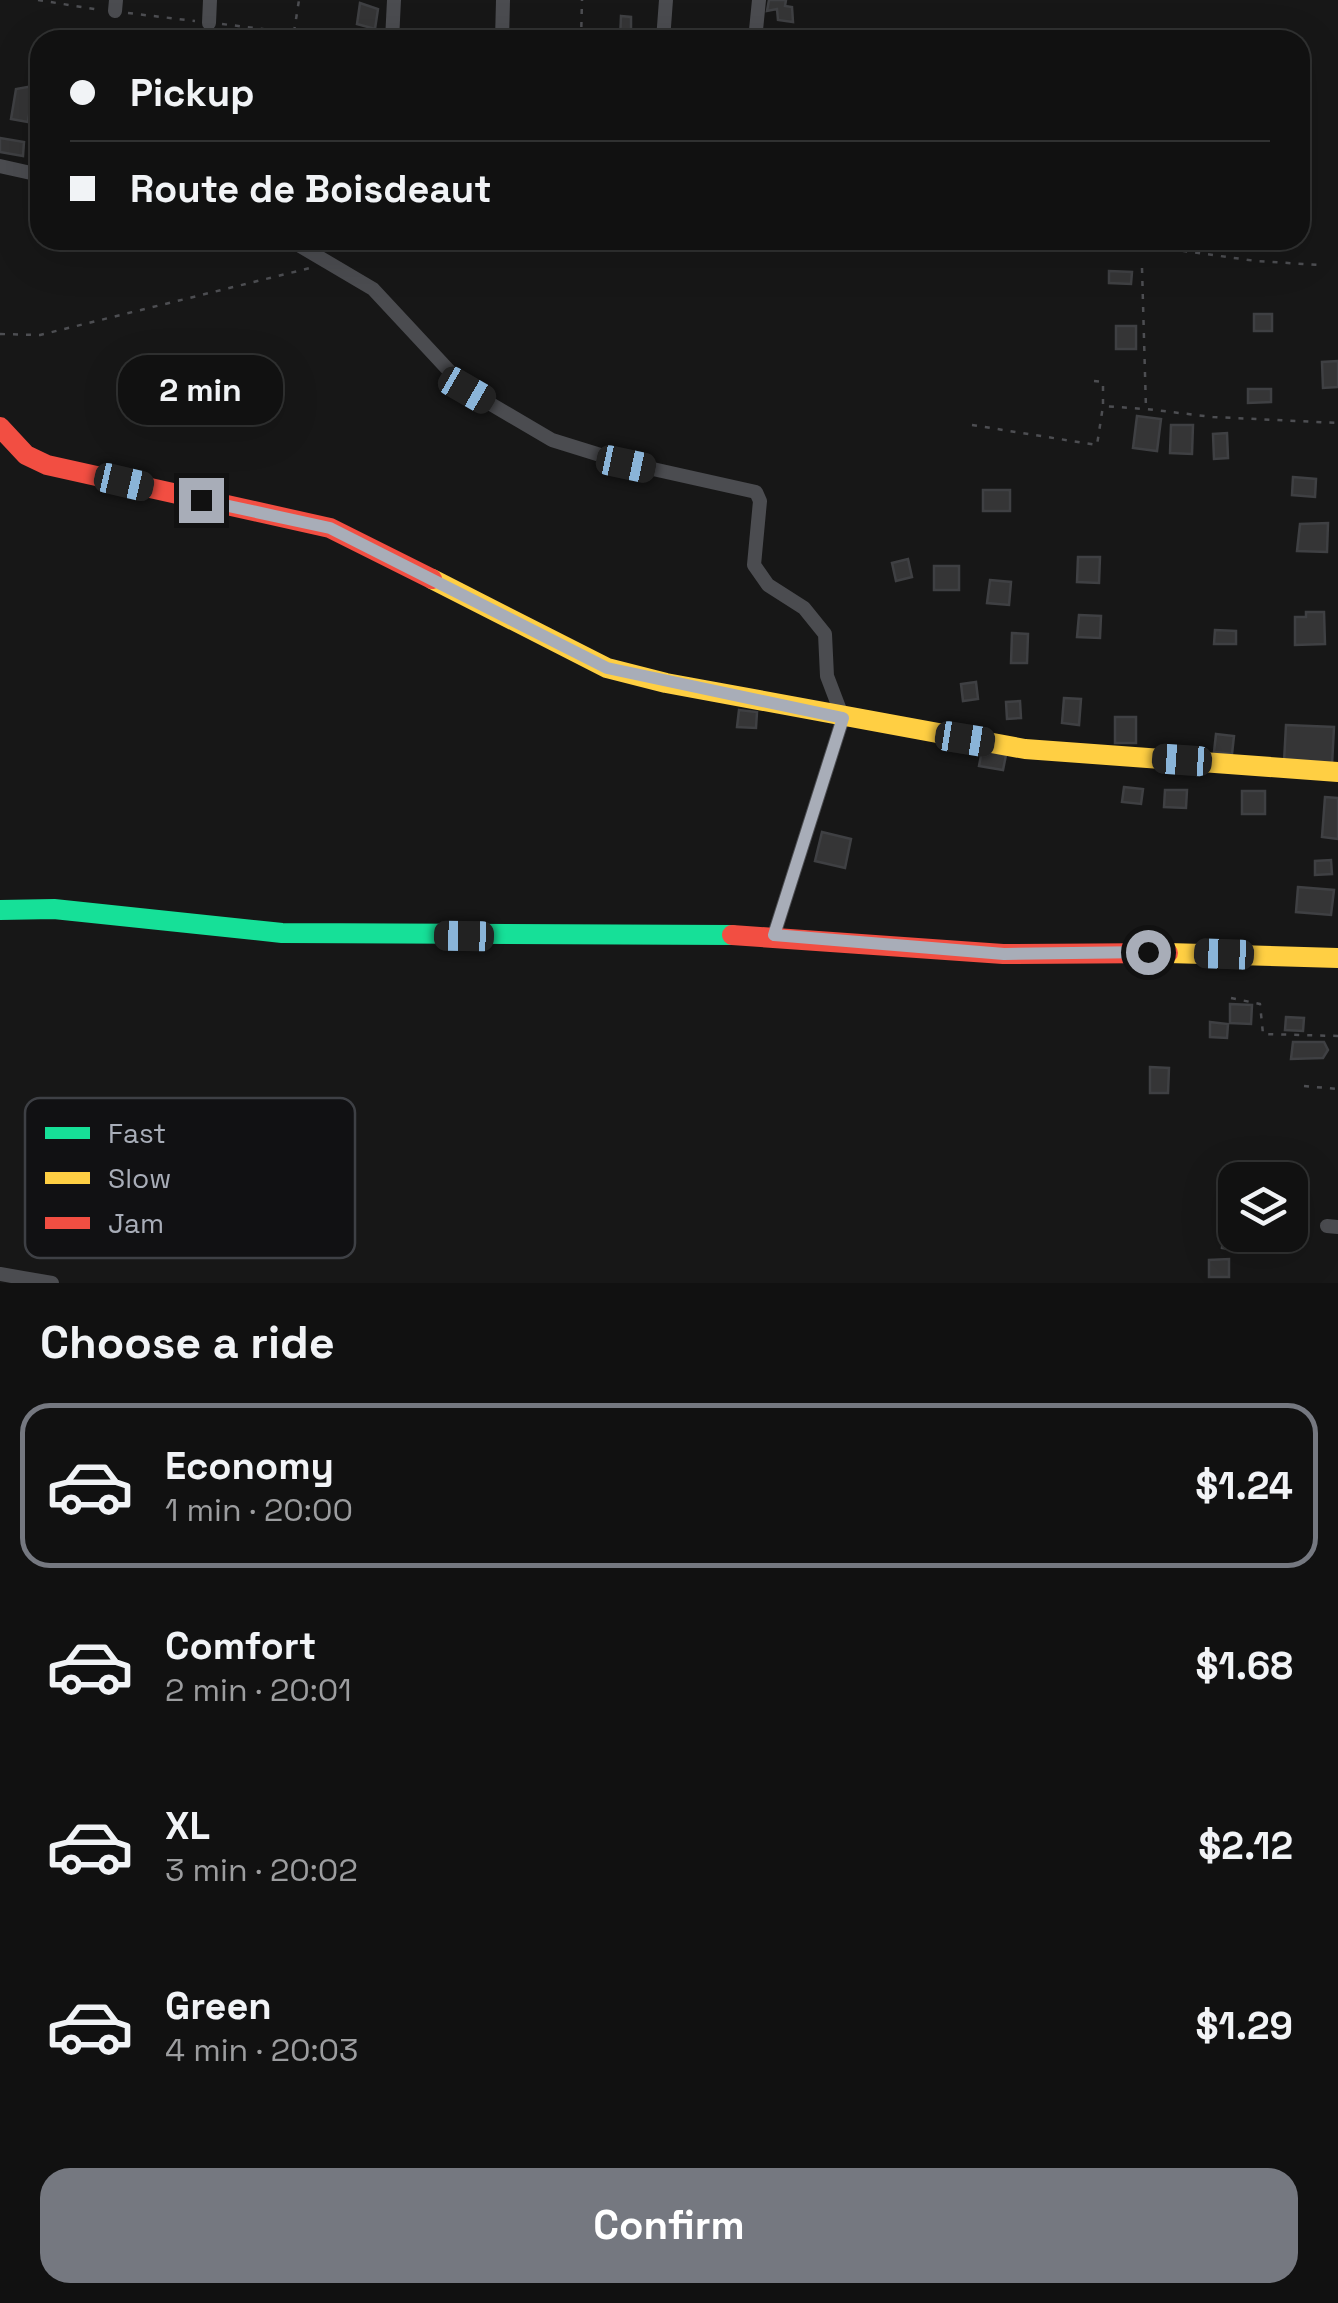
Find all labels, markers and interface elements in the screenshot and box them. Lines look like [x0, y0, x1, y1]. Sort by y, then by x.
text: Pickup [130, 69, 254, 117]
text: Route de Boisdeaut [130, 165, 492, 213]
callout: 2 min [119, 355, 284, 425]
car [434, 362, 500, 418]
text: 2 min [159, 370, 242, 410]
car [594, 443, 658, 485]
car [91, 461, 157, 503]
route end [179, 478, 224, 523]
car [933, 719, 997, 759]
car [1151, 743, 1213, 777]
car [434, 920, 494, 952]
route start [1126, 930, 1171, 975]
car [1193, 938, 1255, 970]
legend [25, 1098, 355, 1258]
text: Fast [108, 1115, 166, 1151]
text: Slow [108, 1160, 171, 1196]
map controls [1218, 1162, 1308, 1252]
button: layers [1218, 1162, 1308, 1252]
text: Jam [108, 1205, 164, 1241]
text: Choose a ride [40, 1314, 335, 1371]
icon: car [45, 1441, 135, 1531]
text: Economy [165, 1442, 334, 1490]
text: $1.24 [1195, 1462, 1293, 1510]
text: 1 min · 20:00 [165, 1490, 353, 1530]
icon: car [45, 1621, 135, 1711]
text: Comfort [165, 1622, 316, 1670]
text: $1.68 [1196, 1642, 1293, 1690]
text: 2 min · 20:01 [165, 1670, 352, 1710]
icon: car [45, 1801, 135, 1891]
text: XL [165, 1802, 210, 1850]
text: $2.12 [1198, 1822, 1293, 1870]
text: 3 min · 20:02 [165, 1850, 358, 1890]
icon: car [45, 1981, 135, 2071]
text: Green [165, 1982, 272, 2030]
text: $1.29 [1196, 2002, 1293, 2050]
text: 4 min · 20:03 [165, 2030, 358, 2070]
button: Confirm [40, 2168, 1298, 2283]

